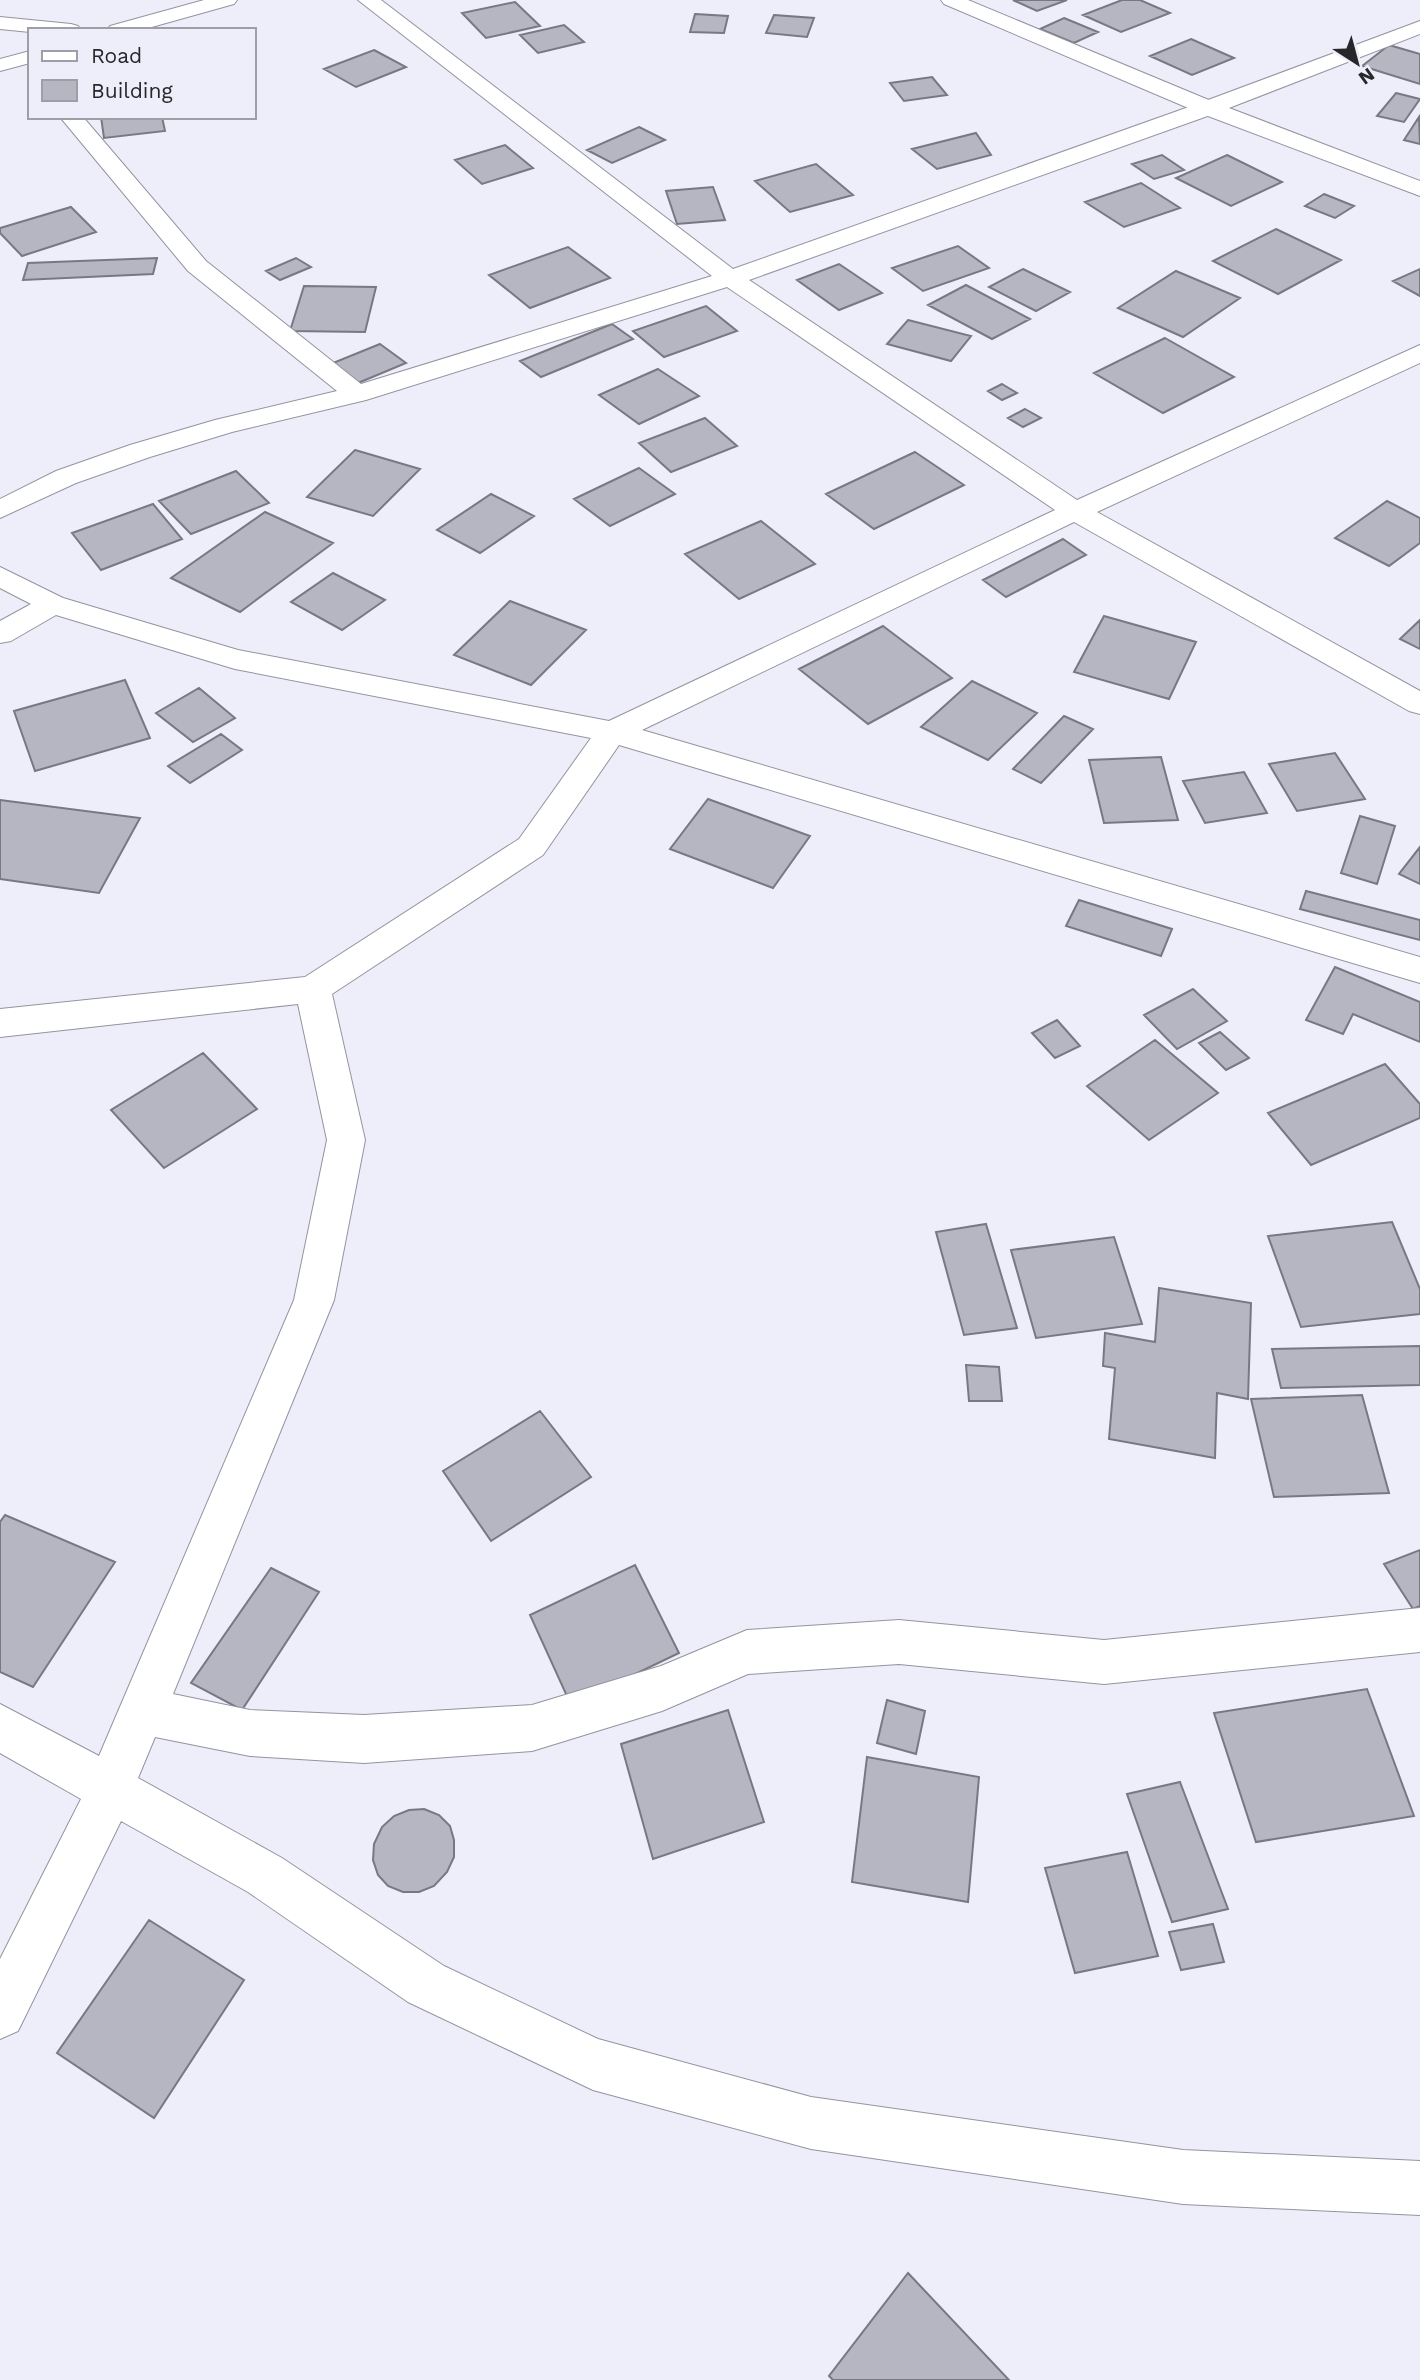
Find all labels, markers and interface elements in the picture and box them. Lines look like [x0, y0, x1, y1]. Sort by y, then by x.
legend [28, 28, 256, 119]
north arrow [1322, 28, 1392, 98]
text: Road [91, 43, 142, 68]
text: N [1354, 63, 1379, 90]
text: Building [91, 78, 173, 103]

